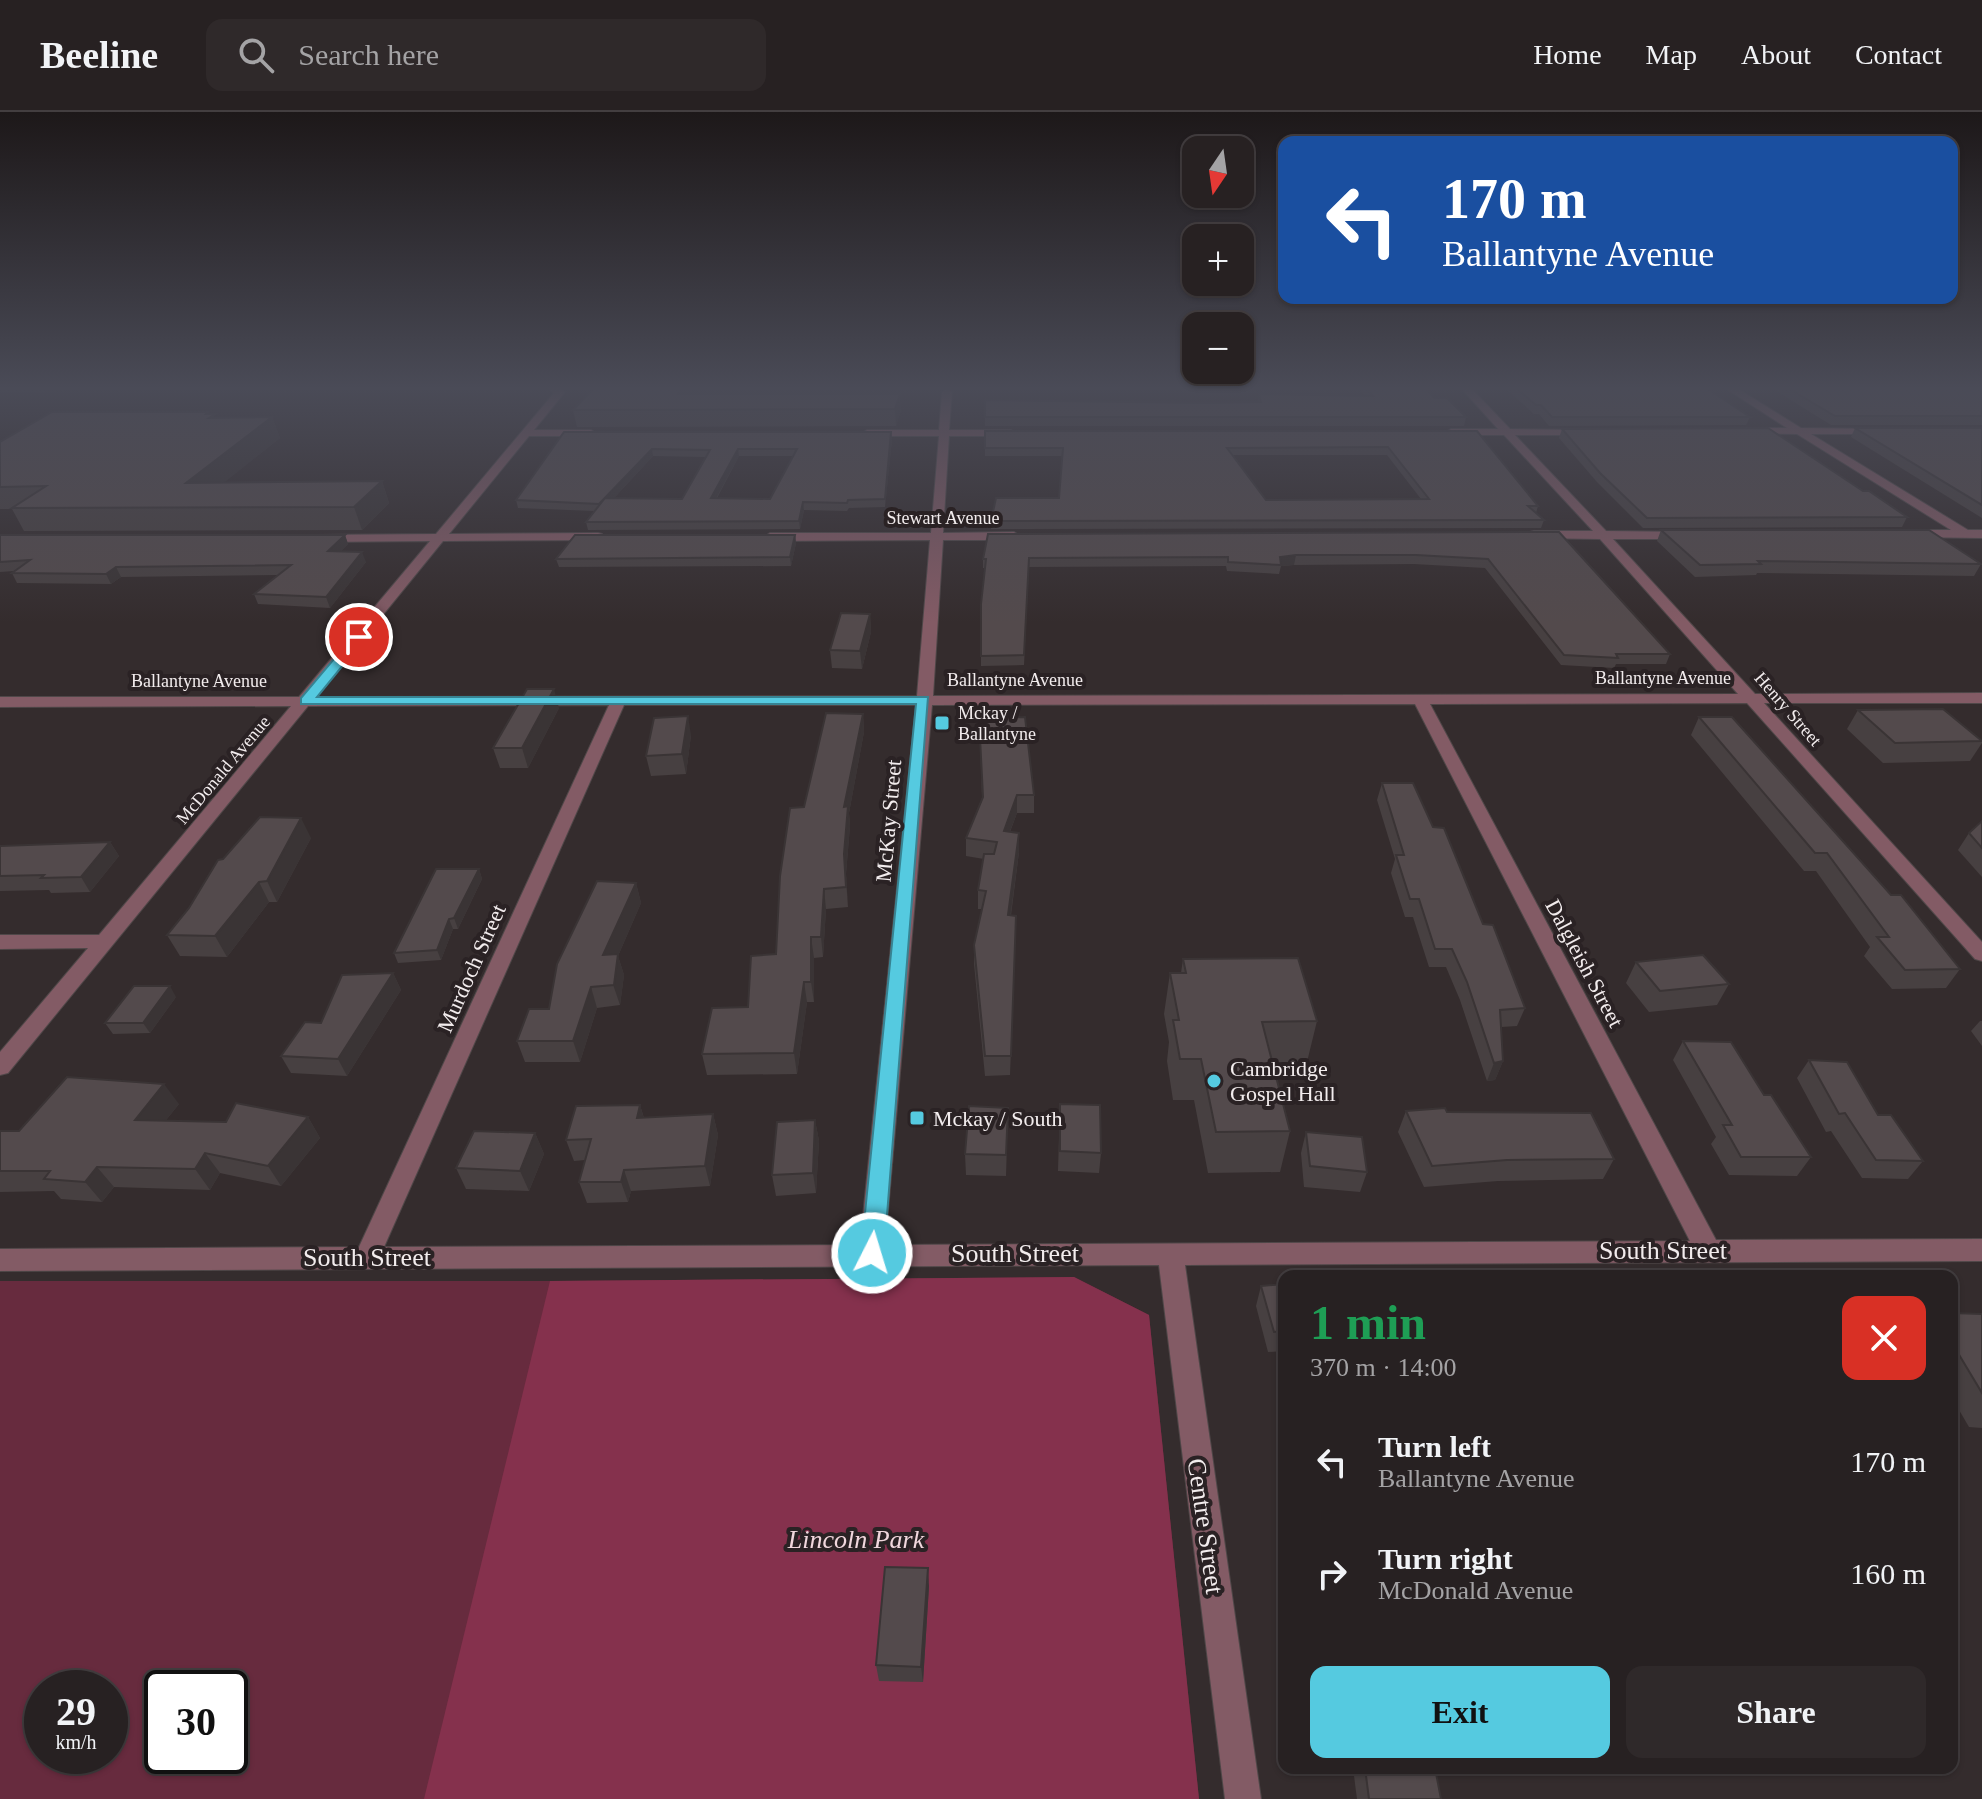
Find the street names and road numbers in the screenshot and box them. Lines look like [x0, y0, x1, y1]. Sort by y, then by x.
street label: Stewart Avenue [886, 508, 1000, 528]
street label: Ballantyne Avenue [1595, 668, 1731, 688]
street label: Henry Street [1750, 668, 1826, 750]
street label: Ballantyne Avenue [947, 670, 1083, 690]
street label: Ballantyne Avenue [131, 671, 267, 691]
street label: McDonald Avenue [172, 712, 274, 828]
street label: McKay Street [871, 759, 906, 883]
street label: Dalgleish Street [1540, 895, 1629, 1031]
street label: Murdoch Street [432, 900, 511, 1036]
street label: South Street [1599, 1236, 1728, 1265]
street label: South Street [951, 1239, 1080, 1268]
street label: South Street [303, 1243, 432, 1272]
street label: Centre Street [1182, 1456, 1229, 1596]

